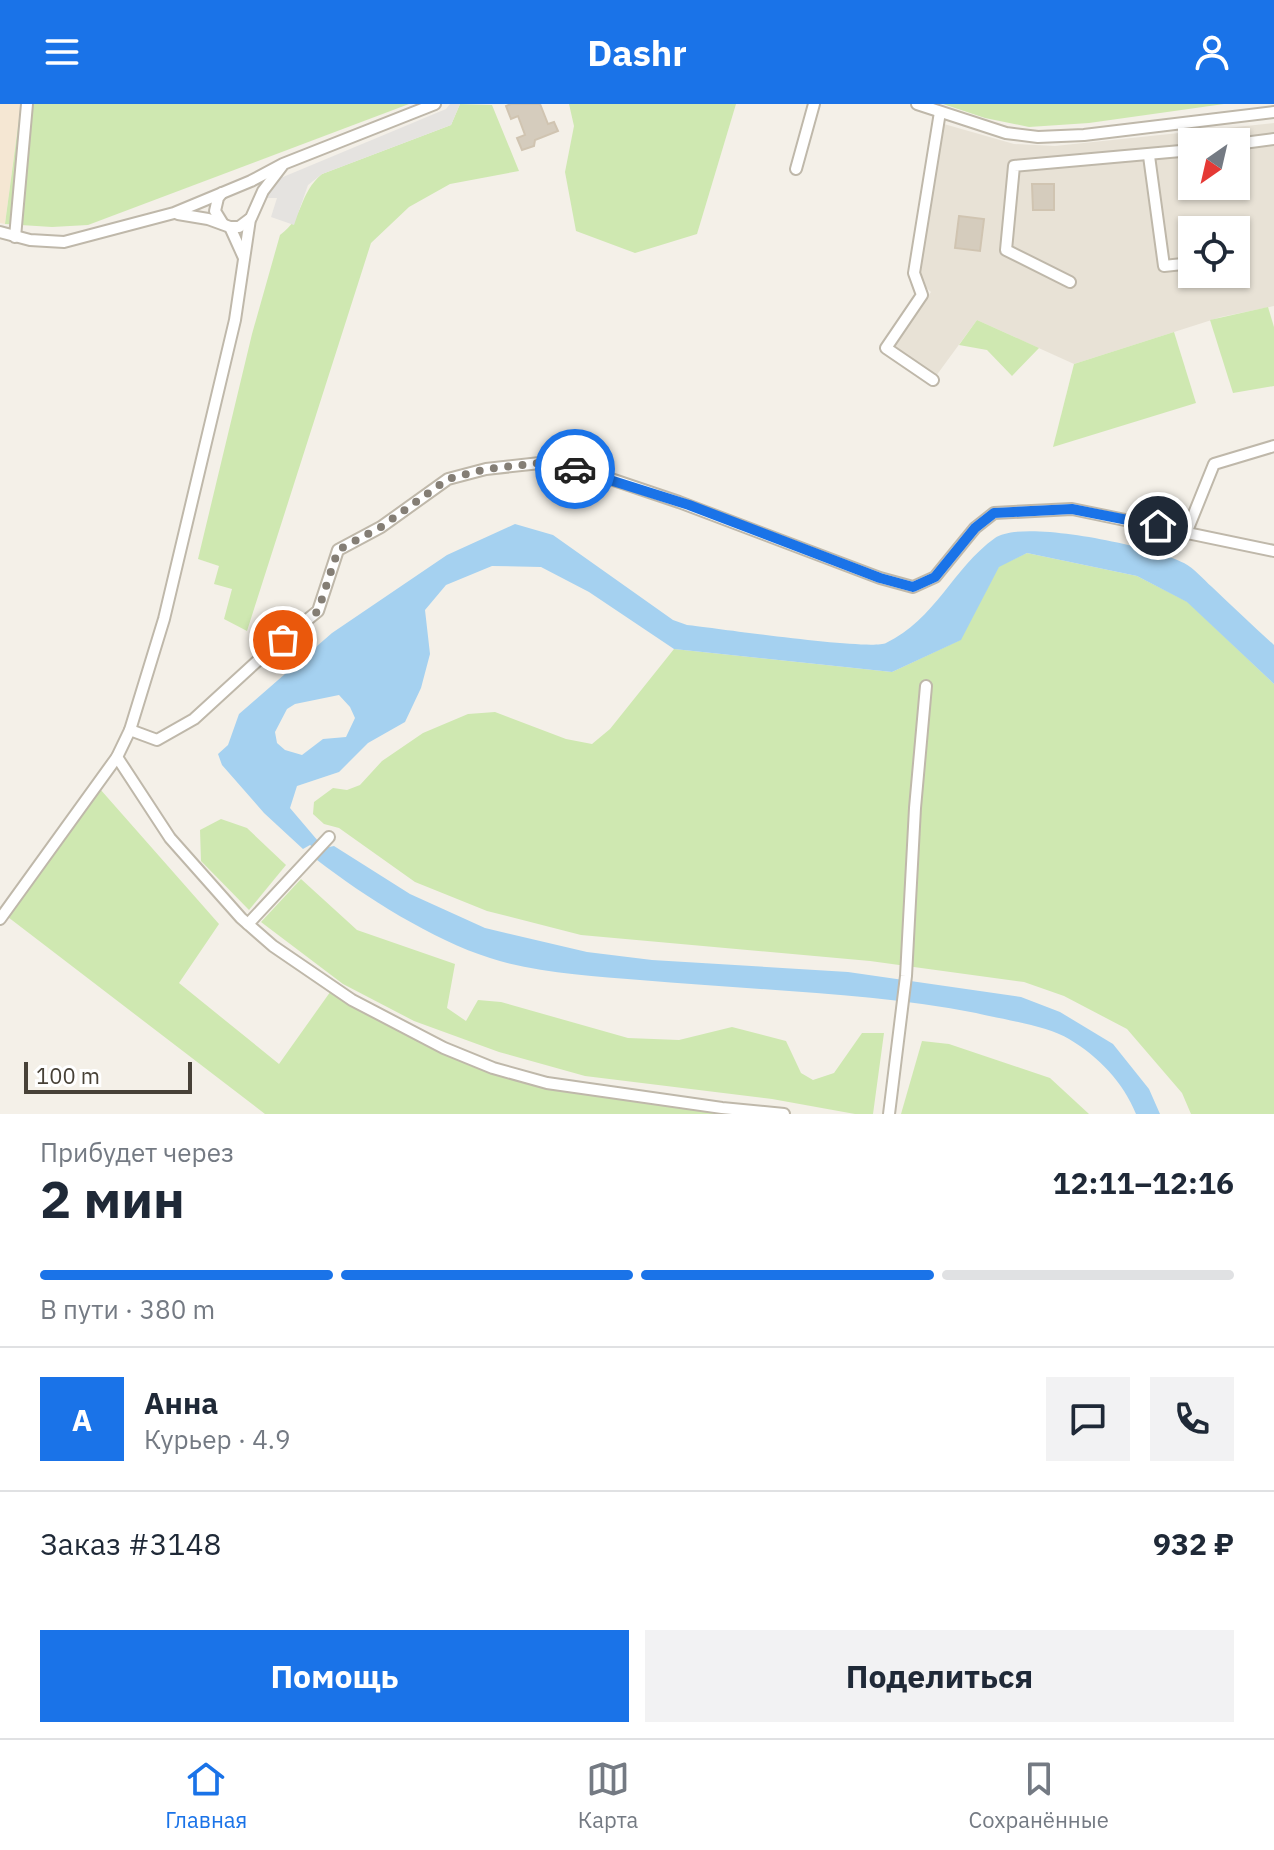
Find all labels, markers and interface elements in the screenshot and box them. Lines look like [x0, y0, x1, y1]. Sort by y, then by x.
text: Dashr [587, 29, 687, 76]
icon: menu [40, 30, 84, 74]
icon: person [1190, 30, 1234, 74]
north arrow [1178, 128, 1250, 200]
map controls [1178, 128, 1250, 288]
button: locate [1178, 216, 1250, 288]
courier [535, 429, 615, 509]
icon: car [553, 447, 597, 491]
pin [1124, 492, 1192, 560]
icon: home [1136, 504, 1180, 548]
pin [249, 606, 317, 674]
icon: bag [261, 618, 305, 662]
scale bar [24, 1058, 192, 1094]
text: 100 m [36, 1061, 100, 1090]
text: Прибудет через [40, 1135, 234, 1169]
text: 12:11–12:16 [1053, 1163, 1234, 1202]
text: 2 мин [40, 1165, 185, 1232]
text: В пути · 380 m [40, 1292, 215, 1326]
button: chat [1046, 1377, 1130, 1461]
button: phone [1150, 1377, 1234, 1461]
text: Анна [144, 1383, 218, 1422]
text: А [72, 1400, 92, 1439]
text: Курьер · 4.9 [144, 1422, 291, 1456]
text: Заказ #3148 [40, 1524, 222, 1563]
text: 932 ₽ [1153, 1524, 1234, 1563]
button: Помощь [40, 1630, 629, 1722]
button: Поделиться [645, 1630, 1234, 1722]
tab: Главная [165, 1757, 247, 1834]
tab: Карта [578, 1757, 638, 1834]
tab: Сохранённые [969, 1757, 1109, 1834]

